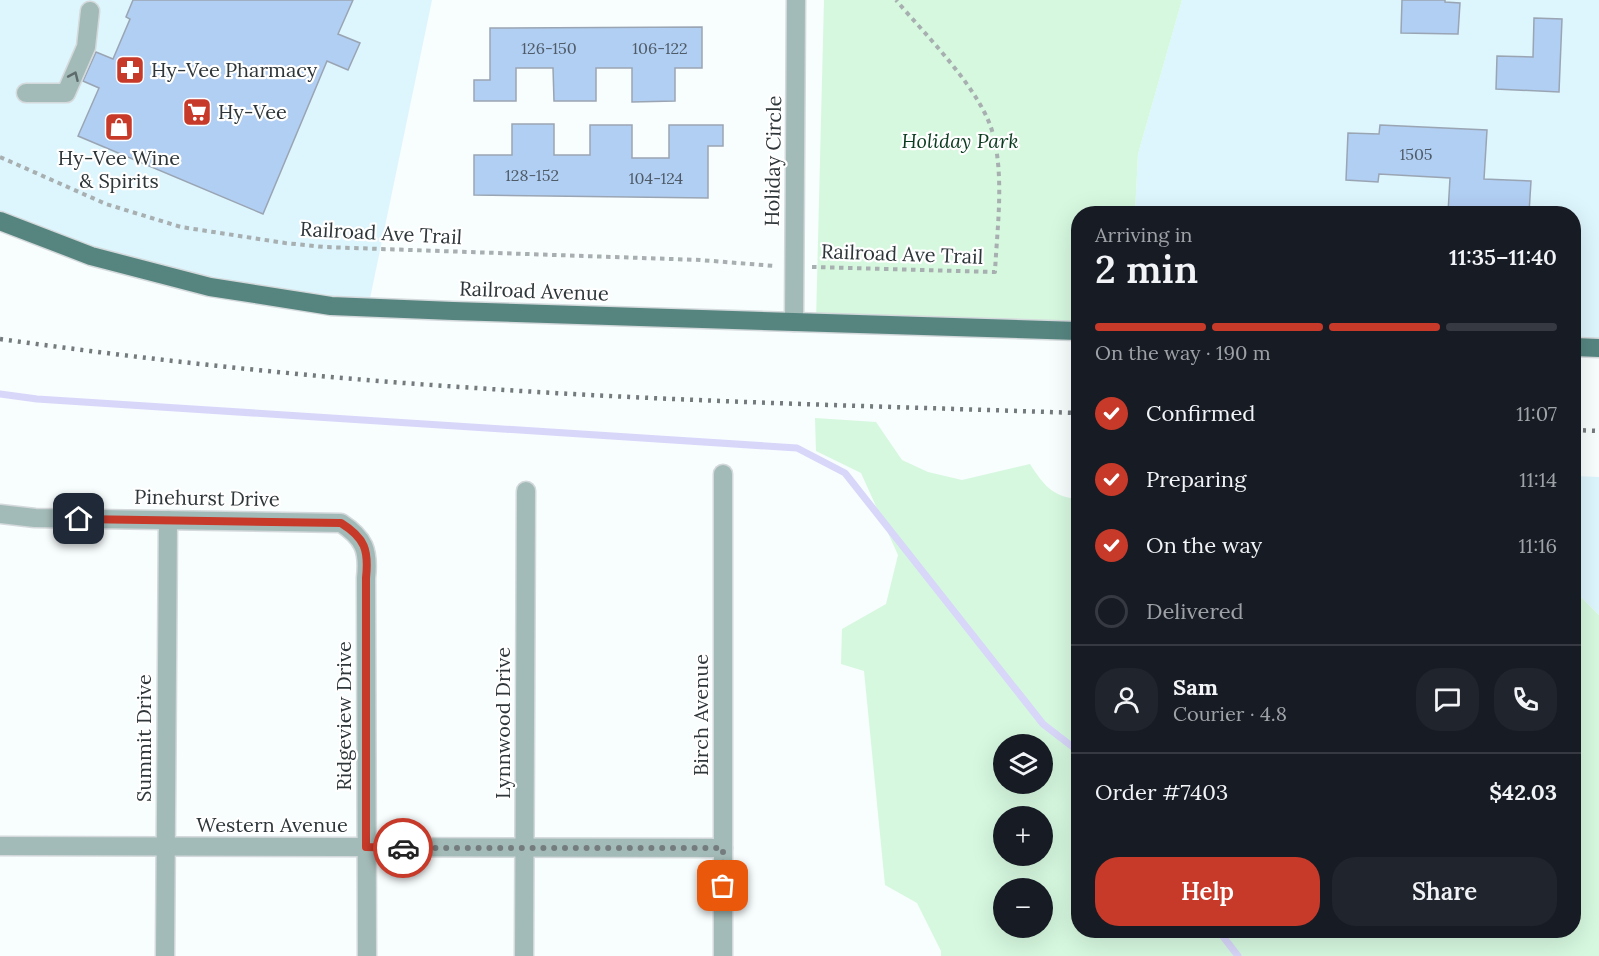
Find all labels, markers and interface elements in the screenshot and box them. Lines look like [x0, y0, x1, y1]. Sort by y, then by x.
house number: 126-150 [521, 38, 577, 58]
house number: 106-122 [632, 38, 688, 58]
pharmacy icon: Hy-Vee Pharmacy [114, 54, 146, 86]
place label: Hy-Vee Pharmacy [151, 57, 318, 82]
one-way arrow [67, 71, 79, 82]
street label: Holiday Circle [759, 95, 786, 227]
supermarket icon: Hy-Vee [181, 96, 213, 128]
place label: Hy-Vee [218, 99, 287, 124]
shop icon: Hy-Vee Wine & Spirits [103, 111, 135, 143]
park label: Holiday Park [901, 128, 1019, 153]
house number: 1505 [1399, 144, 1433, 164]
place label: Hy-Vee Wine & Spirits [58, 145, 180, 193]
house number: 128-152 [505, 165, 559, 185]
house number: 104-124 [629, 168, 684, 188]
street label: Railroad Ave Trail [299, 216, 463, 249]
text: Arriving in [1095, 222, 1192, 247]
street label: Railroad Ave Trail [820, 238, 984, 269]
text: 11:35–11:40 [1449, 243, 1557, 271]
text: 2 min [1095, 244, 1198, 294]
street label: Railroad Avenue [459, 275, 609, 306]
text: On the way · 190 m [1095, 340, 1271, 365]
icon: check [1095, 397, 1128, 430]
text: Confirmed [1146, 399, 1255, 427]
text: 11:07 [1516, 401, 1557, 426]
icon: check [1095, 463, 1128, 496]
text: Preparing [1146, 465, 1246, 493]
text: 11:14 [1519, 467, 1557, 492]
street label: Pinehurst Drive [134, 484, 280, 511]
pin [53, 493, 104, 544]
icon: home [62, 502, 95, 535]
icon: check [1095, 529, 1128, 562]
text: On the way [1146, 531, 1262, 559]
text: 11:16 [1519, 533, 1557, 558]
text: Delivered [1146, 597, 1244, 625]
street label: Ridgeview Drive [331, 641, 356, 791]
street label: Lynnwood Drive [490, 647, 515, 799]
street label: Birch Avenue [688, 654, 713, 776]
button: person [1095, 668, 1158, 731]
button: chat [1416, 668, 1479, 731]
button: phone [1494, 668, 1557, 731]
text: Sam [1173, 673, 1218, 701]
street label: Summit Drive [131, 674, 156, 802]
text: Courier · 4.8 [1173, 701, 1287, 726]
map controls [993, 734, 1053, 938]
button: layers [993, 734, 1053, 794]
text: Order #7403 [1095, 778, 1228, 806]
text: $42.03 [1489, 778, 1557, 806]
button: + [993, 806, 1053, 866]
street label: Western Avenue [196, 812, 348, 837]
courier [373, 818, 433, 878]
icon: car [387, 832, 420, 865]
button: Help [1095, 857, 1320, 926]
button: Share [1332, 857, 1557, 926]
pin [697, 860, 748, 911]
icon: bag [706, 869, 739, 902]
button: − [993, 878, 1053, 938]

